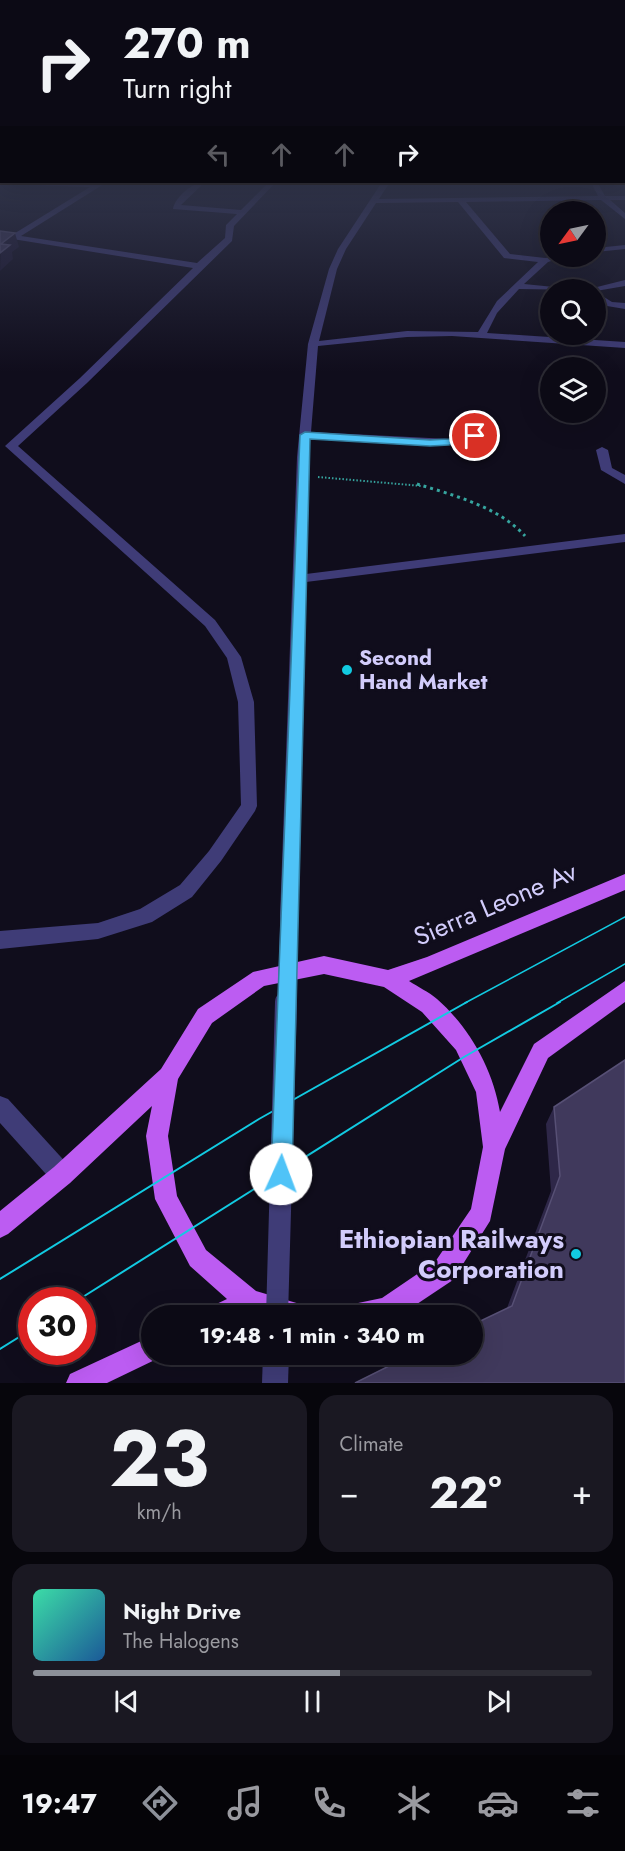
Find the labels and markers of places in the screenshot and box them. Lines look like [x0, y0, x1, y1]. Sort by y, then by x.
pin [449, 410, 500, 461]
place label: Second Hand Market [359, 643, 488, 697]
marker: Second Hand Market [340, 663, 354, 677]
place label: Ethiopian Railways Corporation [339, 1220, 564, 1288]
marker: Ethiopian Railways Corporation [569, 1247, 583, 1261]

